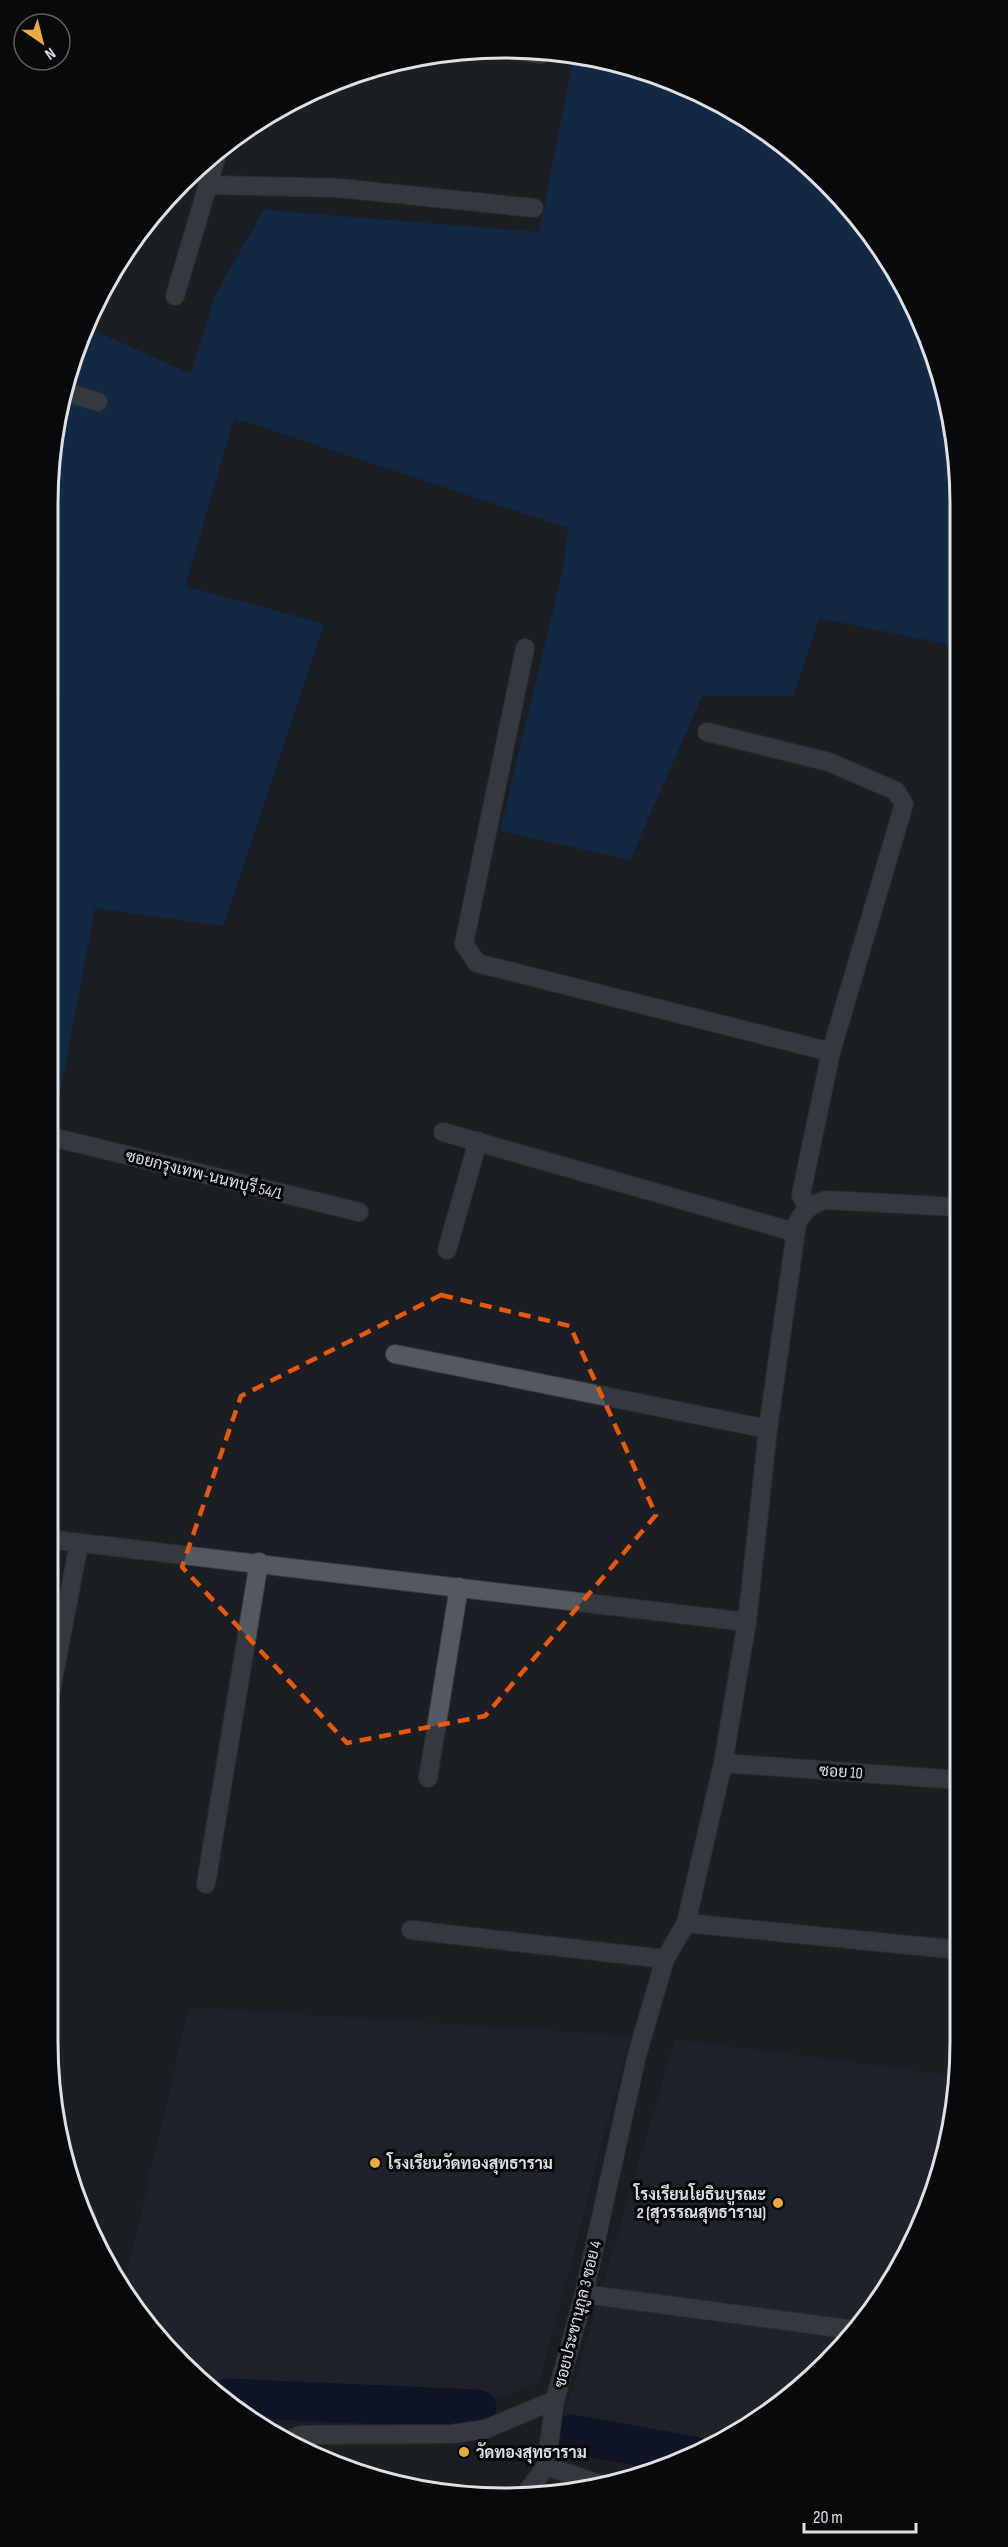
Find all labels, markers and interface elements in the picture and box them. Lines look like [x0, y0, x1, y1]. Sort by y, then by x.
north arrow [12, 12, 72, 72]
text: N [41, 43, 59, 63]
street label: ซอยกรุงเทพ-นนทบุรี 54/1 [123, 1144, 285, 1205]
street label: ซอย 10 [818, 1761, 863, 1783]
place label: โรงเรียนวัดทองสุทธาราม [386, 2152, 553, 2175]
marker: โรงเรียนวัดทองสุทธาราม [368, 2156, 382, 2170]
place label: โรงเรียนโยธินบูรณะ 2 (สุวรรณสุทธาราม) [633, 2183, 766, 2224]
marker: โรงเรียนโยธินบูรณะ 2 (สุวรรณสุทธาราม) [771, 2196, 785, 2210]
street label: ซอยประชานุกูล 3 ซอย 4 [551, 2239, 607, 2390]
place label: วัดทองสุทธาราม [476, 2442, 587, 2464]
marker: วัดทองสุทธาราม [457, 2445, 471, 2459]
scale bar [804, 2496, 916, 2534]
text: 20 m [813, 2507, 843, 2528]

